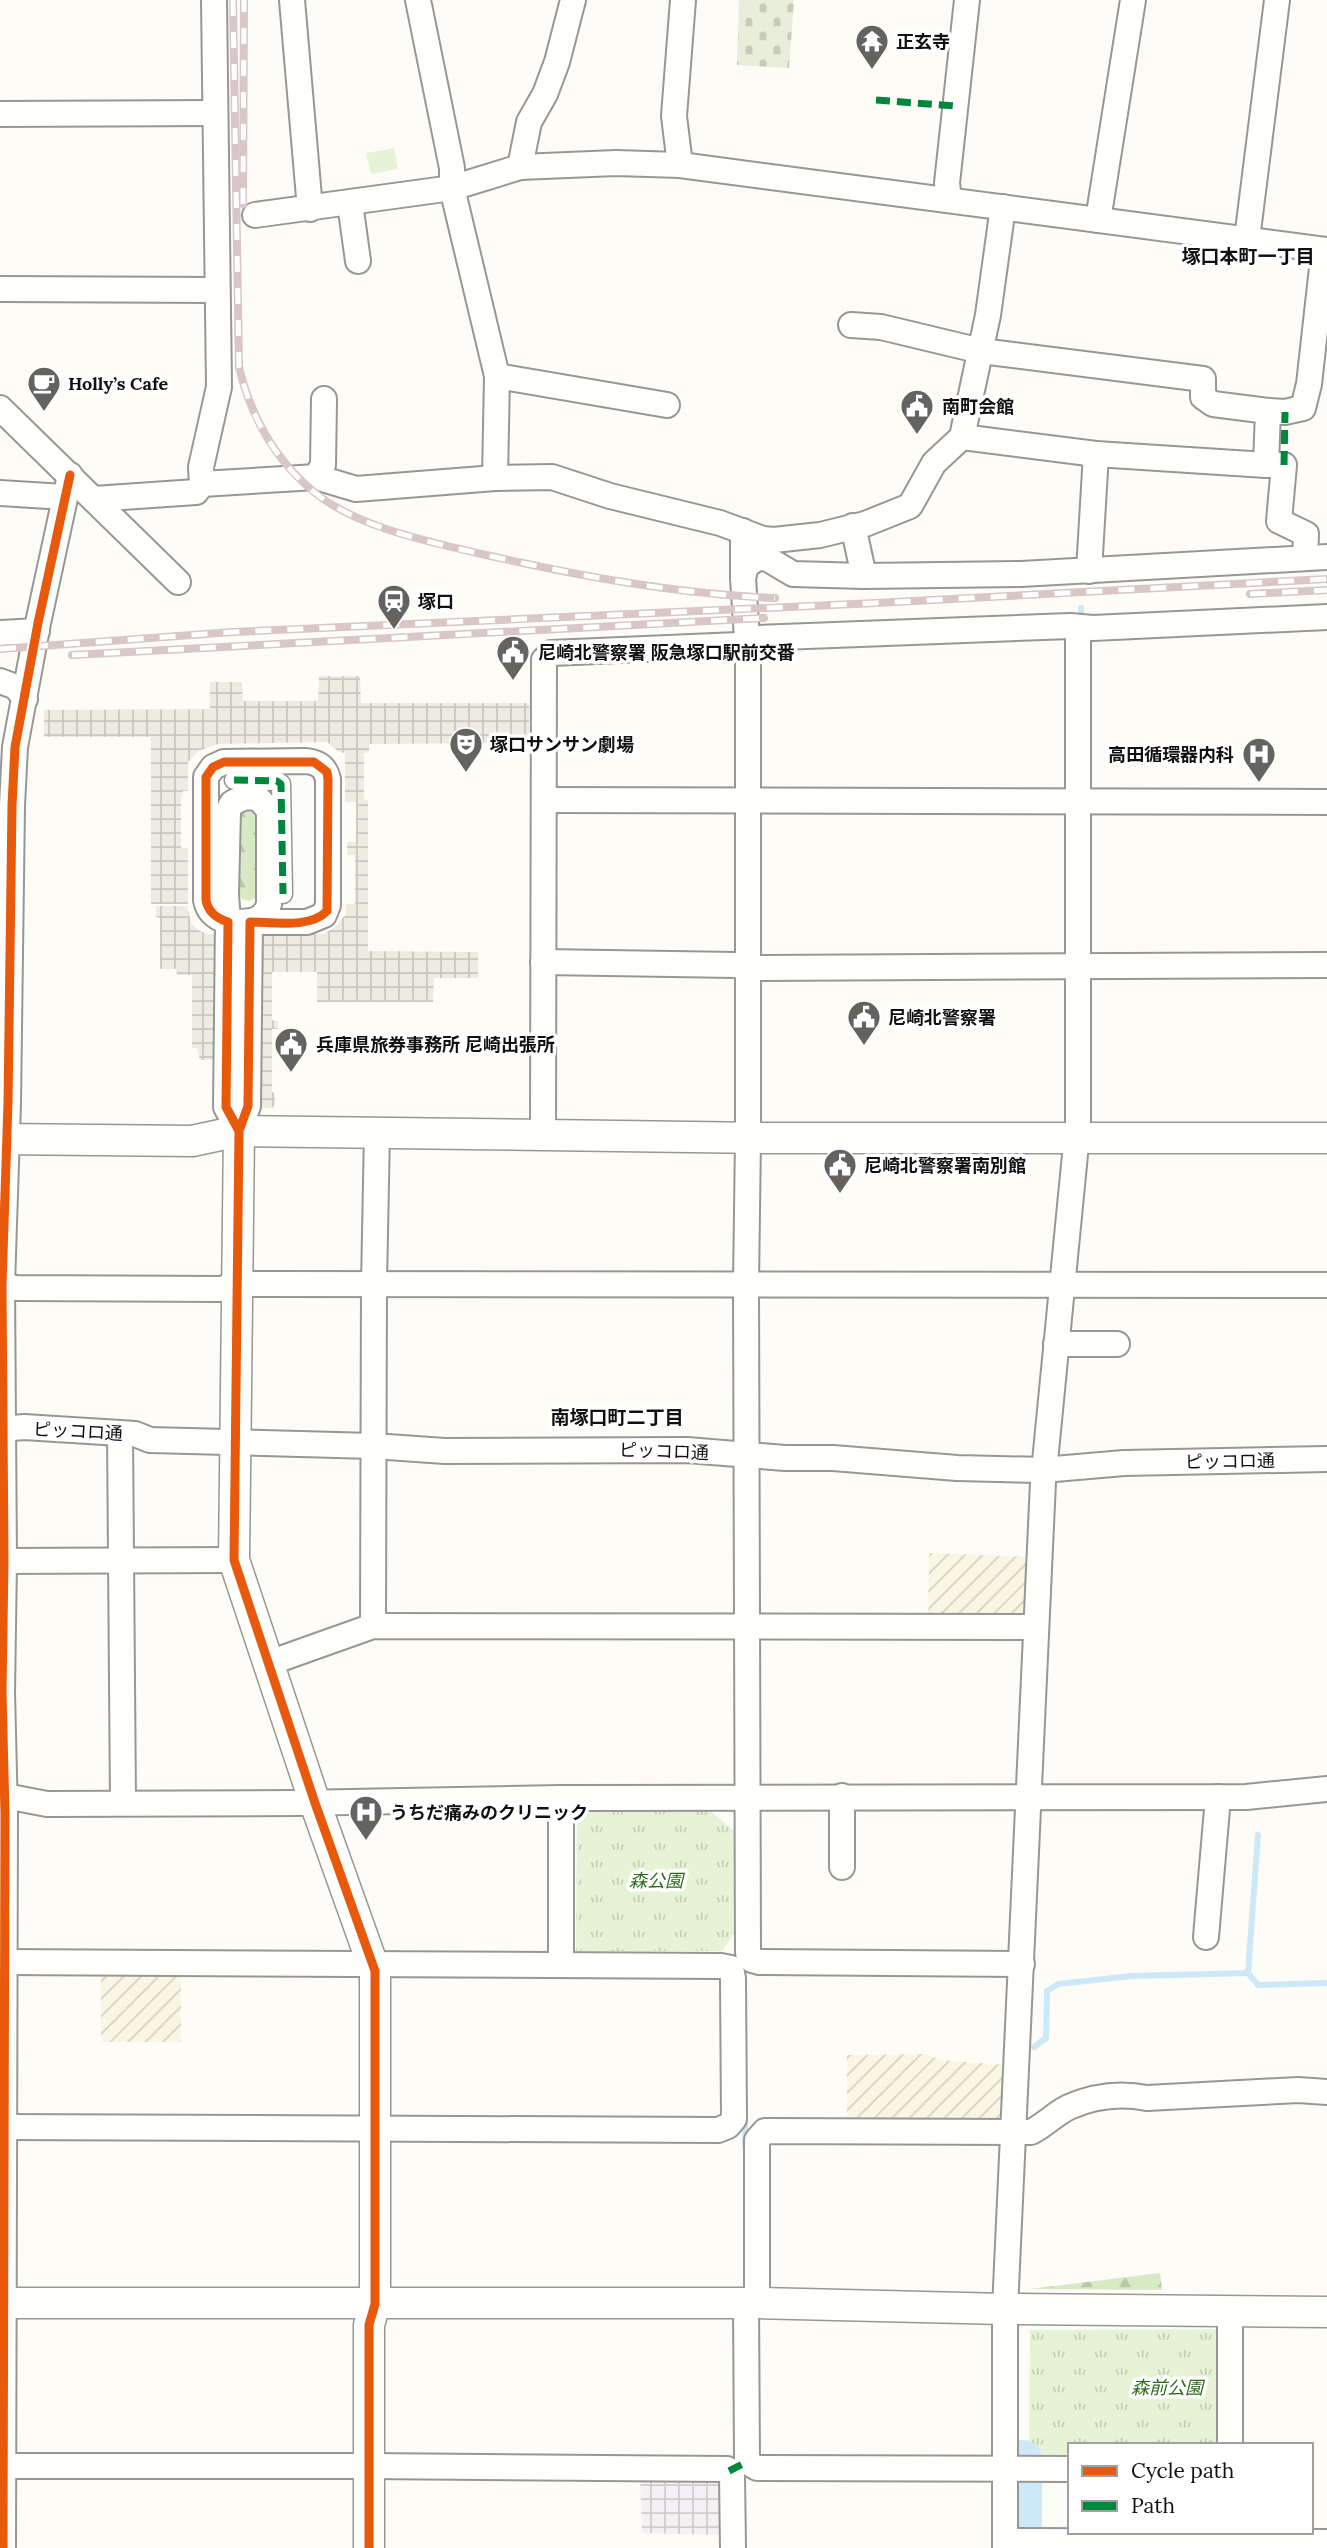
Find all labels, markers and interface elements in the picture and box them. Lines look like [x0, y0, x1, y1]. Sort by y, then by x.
temple icon: 正玄寺 [853, 22, 891, 71]
place label: 正玄寺 [896, 30, 950, 53]
district label: 塚口本町一丁目 [1181, 244, 1315, 268]
cafe icon: Holly’s Cafe [25, 364, 63, 413]
place label: Holly’s Cafe [68, 372, 168, 395]
public building icon: 南町会館 [898, 387, 936, 436]
place label: 南町会館 [942, 395, 1014, 418]
station icon: 塚口 [375, 582, 413, 631]
place label: 塚口 [418, 590, 454, 613]
public building icon: 尼崎北警察署 阪急塚口駅前交番 [494, 633, 532, 682]
place label: 尼崎北警察署 阪急塚口駅前交番 [538, 641, 795, 664]
theatre icon: 塚口サンサン劇場 [447, 725, 485, 774]
place label: 塚口サンサン劇場 [490, 733, 634, 756]
hospital icon: 高田循環器内科 [1240, 735, 1278, 784]
place label: 高田循環器内科 [1108, 743, 1234, 766]
public building icon: 尼崎北警察署 [845, 998, 883, 1047]
place label: 尼崎北警察署 [888, 1006, 996, 1029]
public building icon: 兵庫県旅券事務所 尼崎出張所 [272, 1025, 310, 1074]
place label: 兵庫県旅券事務所 尼崎出張所 [316, 1033, 555, 1056]
public building icon: 尼崎北警察署南別館 [821, 1146, 859, 1195]
place label: 尼崎北警察署南別館 [864, 1154, 1026, 1177]
district label: 南塚口町二丁目 [550, 1405, 684, 1429]
street label: ピッコロ通 [32, 1417, 124, 1445]
street label: ピッコロ通 [619, 1438, 709, 1464]
street label: ピッコロ通 [1185, 1449, 1275, 1473]
hospital icon: うちだ痛みのクリニック [347, 1793, 385, 1842]
place label: うちだ痛みのクリニック [390, 1801, 588, 1824]
park label: 森公園 [629, 1869, 686, 1892]
park label: 森前公園 [1131, 2376, 1206, 2399]
legend [1068, 2443, 1313, 2534]
text: Cycle path [1131, 2457, 1234, 2484]
text: Path [1131, 2492, 1175, 2519]

